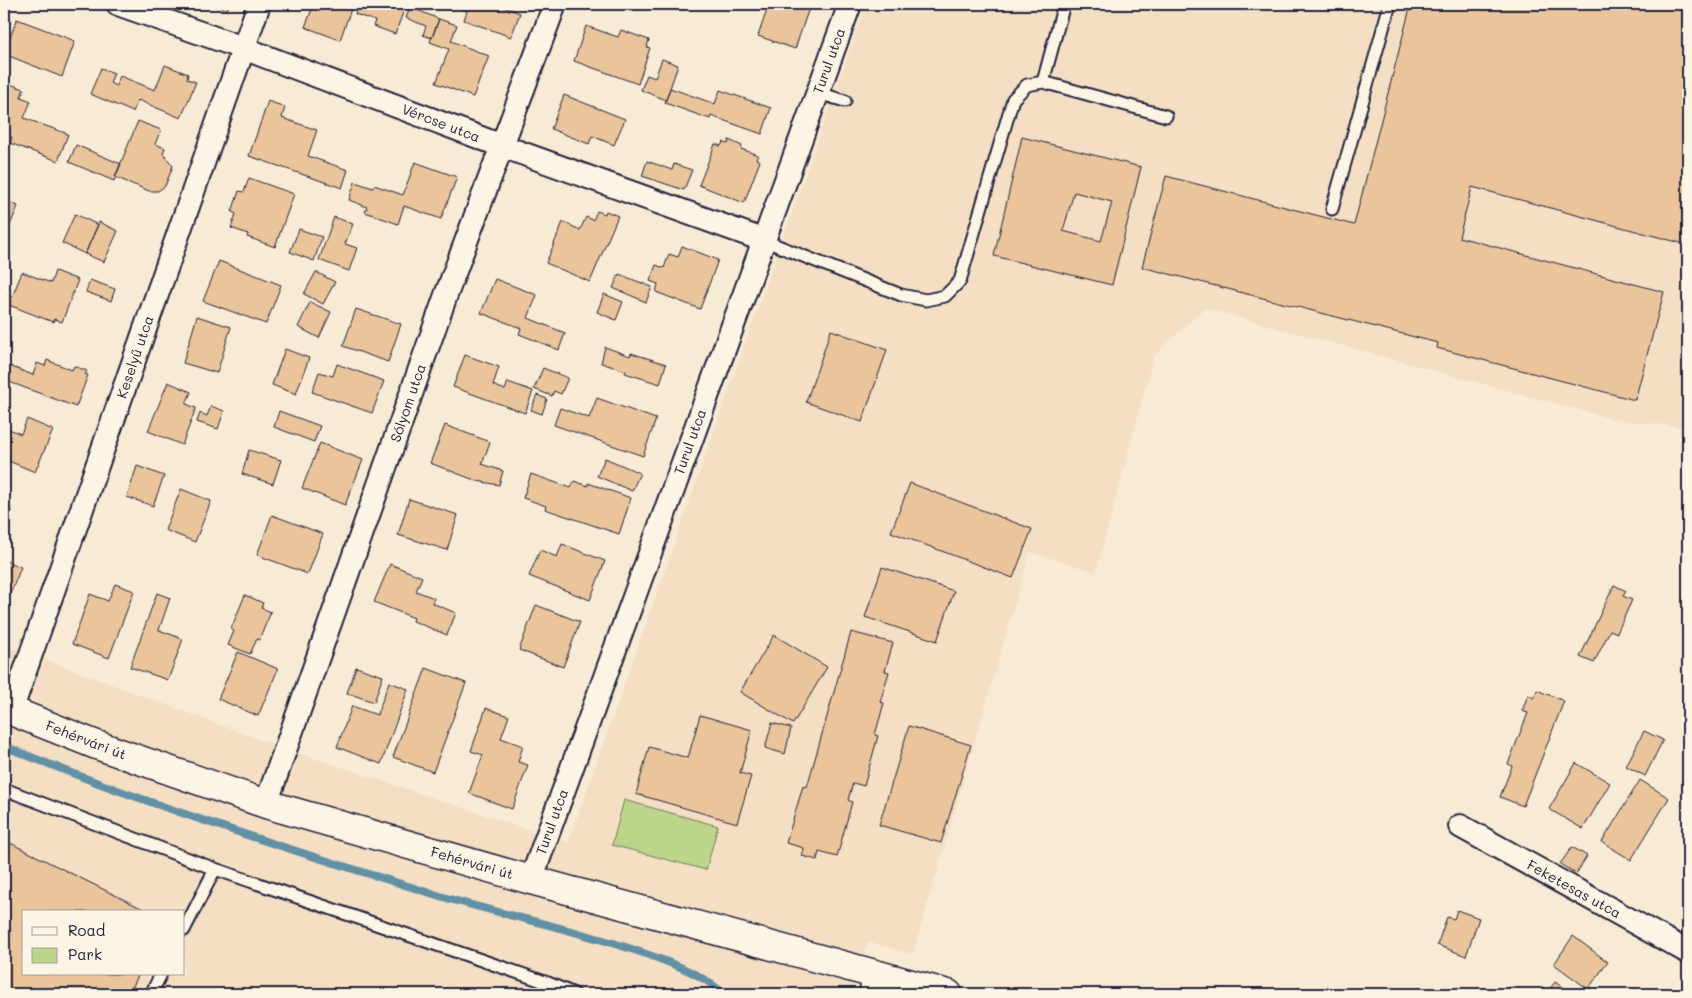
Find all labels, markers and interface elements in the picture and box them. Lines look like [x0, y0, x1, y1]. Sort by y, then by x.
street label: Turul utca [808, 25, 849, 96]
street label: Vércse utca [399, 99, 483, 146]
street label: Keselyű utca [111, 313, 158, 401]
street label: Sólyom utca [385, 361, 430, 445]
street label: Turul utca [669, 406, 710, 477]
street label: Fehérvári út [43, 715, 129, 764]
street label: Turul utca [531, 786, 572, 857]
street label: Fehérvári út [429, 842, 516, 883]
street label: Feketesas utca [1524, 855, 1625, 922]
legend [22, 910, 185, 976]
text: Road [68, 920, 105, 940]
text: Park [68, 944, 102, 964]

